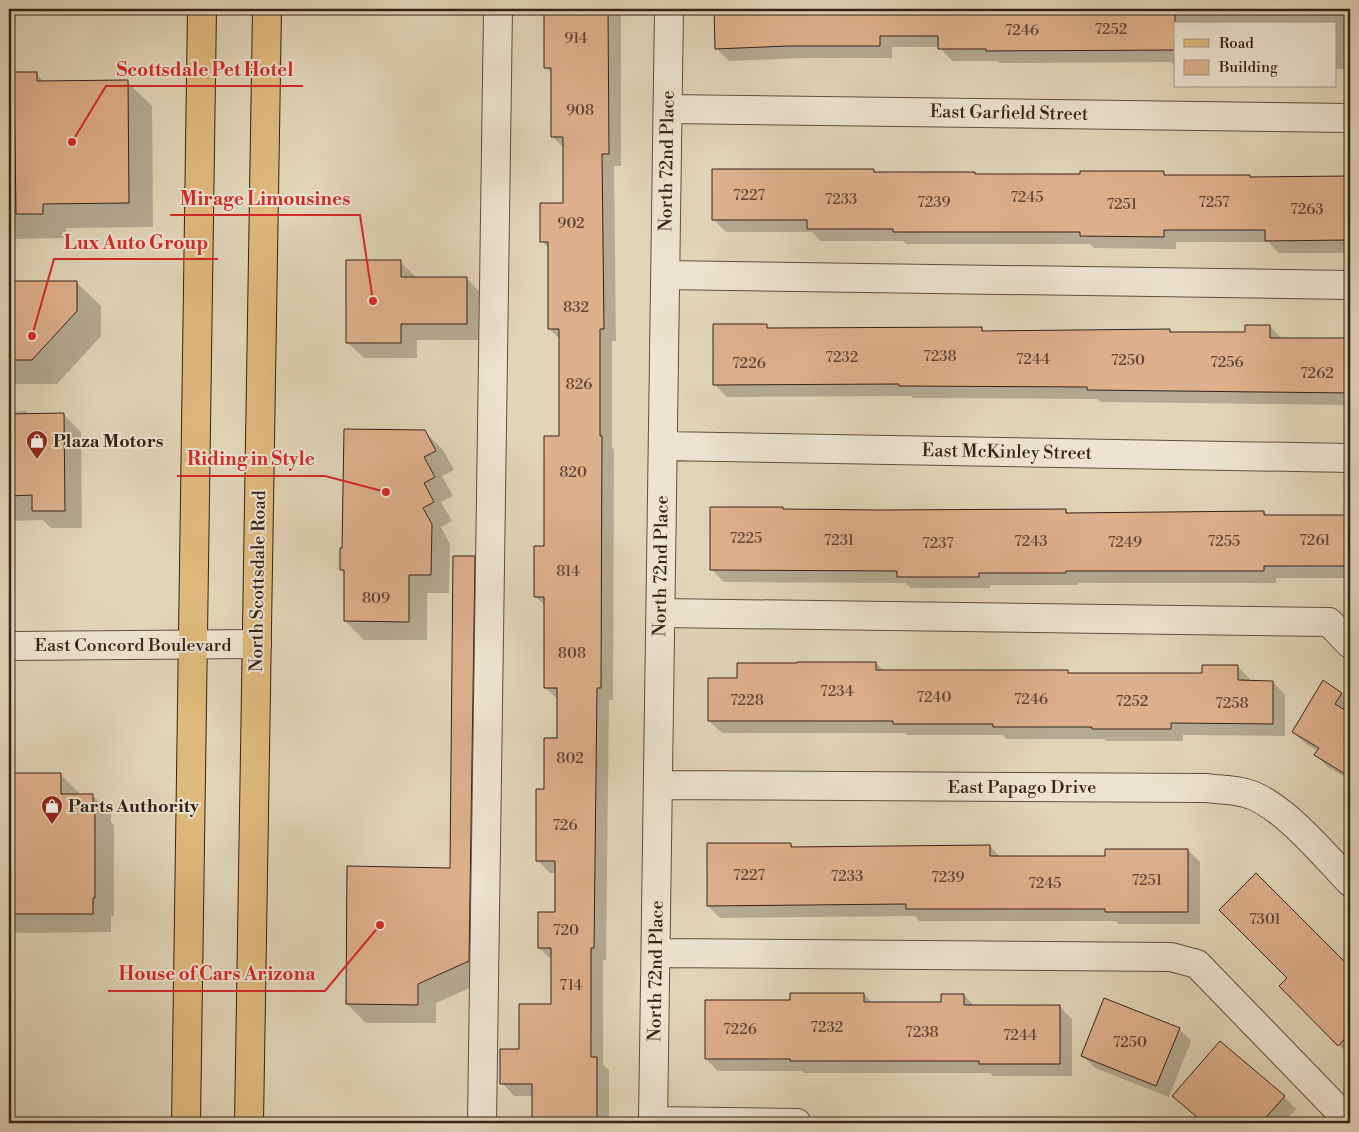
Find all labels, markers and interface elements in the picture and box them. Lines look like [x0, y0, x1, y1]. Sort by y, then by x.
house number: 7252 [1095, 20, 1127, 39]
house number: 7246 [1005, 21, 1039, 40]
legend [1174, 22, 1336, 88]
house number: 914 [564, 29, 588, 48]
text: Road [1219, 34, 1254, 53]
callout: Scottsdale Pet Hotel [106, 52, 303, 86]
text: Scottsdale Pet Hotel [116, 58, 294, 82]
text: Building [1218, 58, 1278, 77]
street label: North 72nd Place [654, 90, 680, 232]
street label: East Garfield Street [930, 100, 1089, 126]
house number: 908 [566, 101, 594, 120]
callout: Mirage Limousines [170, 181, 360, 215]
house number: 7227 [733, 186, 765, 205]
text: Mirage Limousines [180, 187, 350, 211]
house number: 7245 [1010, 188, 1044, 207]
house number: 7233 [825, 190, 857, 209]
house number: 7239 [917, 193, 951, 212]
house number: 7257 [1198, 193, 1230, 212]
house number: 7251 [1107, 195, 1138, 214]
house number: 7263 [1290, 200, 1324, 219]
house number: 902 [557, 214, 585, 233]
callout: Lux Auto Group [54, 225, 218, 259]
text: Lux Auto Group [64, 231, 208, 255]
house number: 832 [563, 298, 589, 317]
house number: 7238 [923, 347, 957, 366]
house number: 7232 [826, 348, 858, 367]
house number: 7244 [1016, 350, 1050, 369]
house number: 7250 [1111, 351, 1145, 370]
house number: 7256 [1210, 353, 1244, 372]
house number: 7226 [732, 354, 766, 373]
house number: 7262 [1300, 364, 1334, 383]
house number: 826 [566, 375, 592, 394]
shop icon: Plaza Motors [25, 429, 49, 460]
place label: Plaza Motors [53, 430, 164, 453]
street label: East McKinley Street [922, 439, 1093, 465]
callout: Riding in Style [177, 442, 325, 476]
text: Riding in Style [187, 447, 315, 471]
house number: 820 [559, 463, 587, 482]
street label: North Scottsdale Road [245, 489, 271, 672]
street label: North 72nd Place [648, 495, 674, 637]
house number: 7225 [730, 529, 762, 548]
house number: 7231 [824, 531, 855, 550]
house number: 7261 [1299, 531, 1331, 550]
house number: 7243 [1014, 532, 1048, 551]
house number: 7255 [1208, 532, 1240, 551]
house number: 7249 [1108, 533, 1142, 552]
house number: 7237 [922, 534, 954, 553]
house number: 814 [556, 562, 580, 581]
house number: 809 [362, 589, 390, 608]
street label: East Concord Boulevard [35, 634, 232, 657]
house number: 808 [558, 644, 586, 663]
house number: 7234 [820, 682, 854, 701]
house number: 7240 [917, 688, 952, 707]
house number: 7246 [1014, 690, 1048, 709]
house number: 7228 [730, 691, 764, 710]
house number: 7252 [1116, 692, 1148, 711]
house number: 7258 [1215, 694, 1249, 713]
house number: 802 [556, 749, 584, 768]
street label: East Papago Drive [948, 776, 1096, 799]
shop icon: Parts Authority [40, 794, 64, 825]
place label: Parts Authority [68, 795, 200, 818]
house number: 726 [552, 816, 578, 835]
house number: 7227 [733, 866, 765, 885]
house number: 7233 [831, 867, 863, 886]
house number: 7239 [931, 868, 965, 887]
house number: 7251 [1132, 871, 1163, 890]
house number: 7245 [1028, 874, 1062, 893]
street label: North 72nd Place [643, 900, 669, 1042]
house number: 7301 [1249, 910, 1281, 929]
house number: 720 [553, 921, 579, 940]
callout: House of Cars Arizona [108, 957, 325, 991]
text: House of Cars Arizona [119, 962, 316, 986]
house number: 714 [560, 976, 583, 995]
house number: 7232 [811, 1018, 843, 1037]
house number: 7226 [723, 1020, 757, 1039]
house number: 7238 [905, 1023, 939, 1042]
house number: 7244 [1003, 1026, 1037, 1045]
house number: 7250 [1113, 1033, 1147, 1052]

